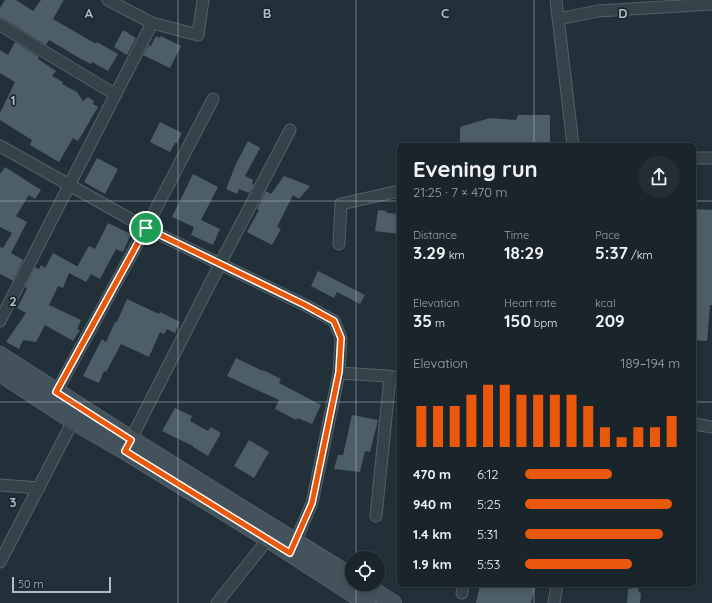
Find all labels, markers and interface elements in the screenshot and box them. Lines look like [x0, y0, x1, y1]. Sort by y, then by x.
text: A [85, 5, 94, 21]
text: B [263, 5, 271, 21]
text: C [441, 5, 449, 21]
text: D [618, 5, 628, 21]
text: 1 [10, 92, 16, 108]
text: Evening run [413, 155, 538, 183]
button: share [638, 156, 680, 198]
text: 21:25 · 7 × 470 m [413, 184, 507, 200]
pin [129, 211, 163, 245]
icon: arrive [135, 217, 157, 239]
text: Distance [413, 228, 457, 242]
text: Time [504, 228, 529, 242]
text: Pace [595, 228, 620, 242]
text: 3.29 [413, 242, 446, 263]
text: 18:29 [504, 242, 544, 263]
text: 5:37 [595, 242, 628, 263]
text: km [446, 248, 465, 262]
text: /km [628, 248, 653, 262]
text: 2 [9, 293, 17, 309]
text: Elevation [413, 296, 459, 310]
text: Heart rate [504, 296, 556, 310]
text: kcal [595, 296, 616, 310]
text: 35 [413, 310, 432, 331]
text: 150 [504, 310, 531, 331]
text: 209 [595, 310, 625, 331]
text: m [432, 316, 445, 330]
text: bpm [531, 316, 557, 330]
text: Elevation [413, 355, 468, 371]
text: 189–194 m [621, 355, 680, 371]
text: 470 m [413, 466, 451, 482]
text: 6:12 [477, 466, 498, 482]
text: 3 [10, 494, 17, 510]
text: 940 m [413, 496, 452, 512]
text: 5:25 [477, 496, 501, 512]
text: 1.4 km [413, 526, 452, 542]
text: 5:31 [477, 526, 498, 542]
map controls [345, 551, 385, 591]
button: locate [345, 551, 385, 591]
text: 1.9 km [413, 556, 452, 572]
text: 5:53 [477, 556, 500, 572]
scale bar [12, 575, 111, 594]
text: 50 m [18, 577, 44, 591]

